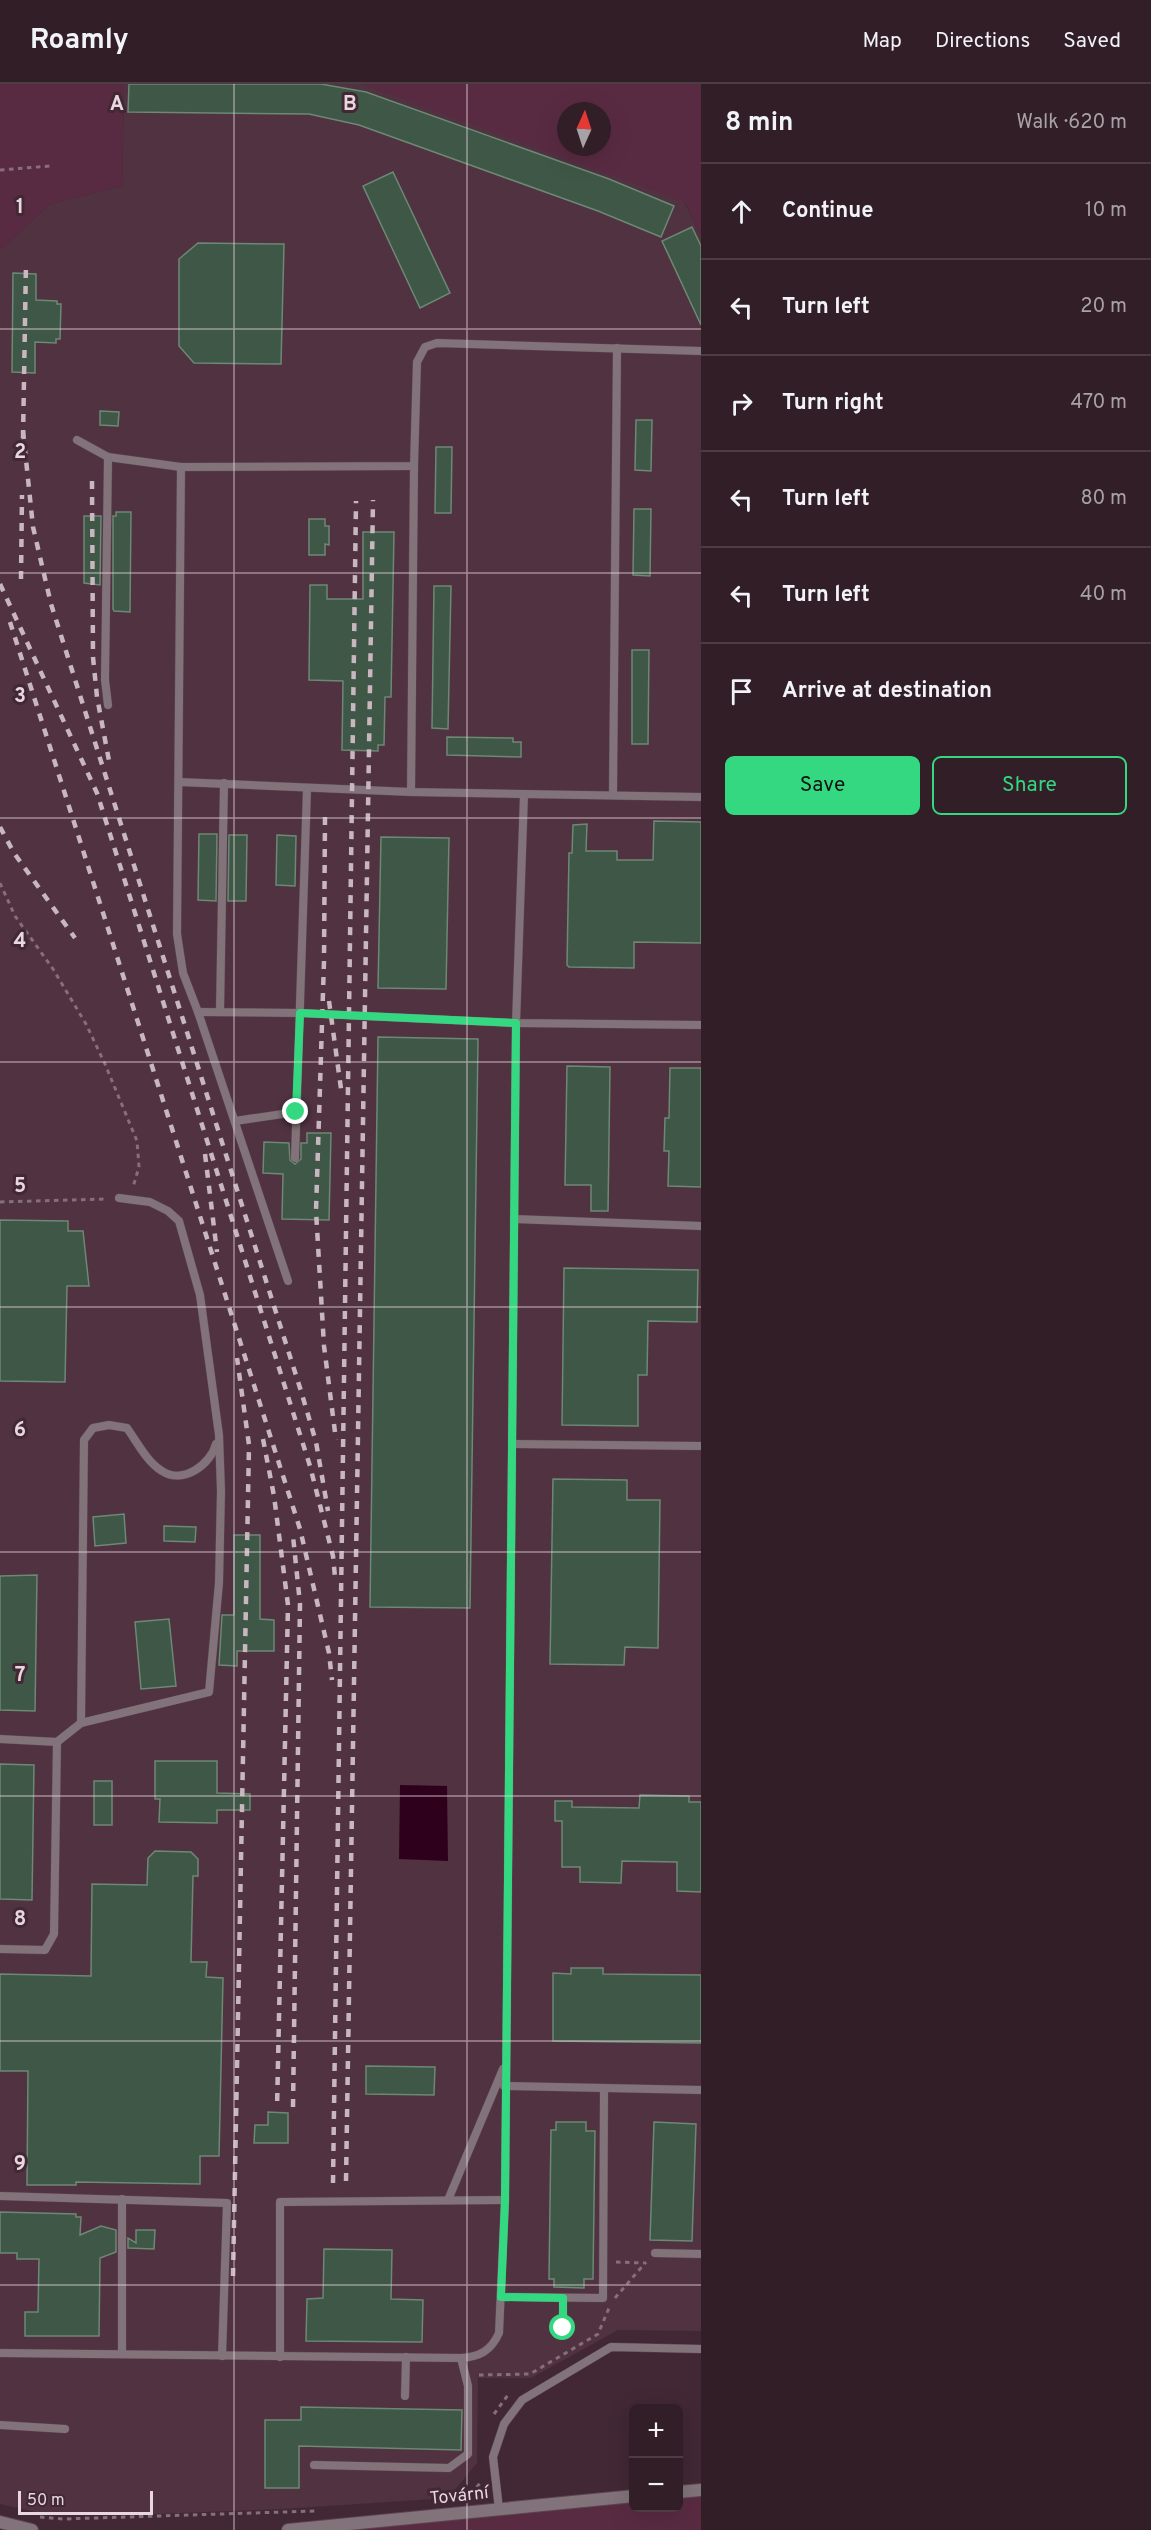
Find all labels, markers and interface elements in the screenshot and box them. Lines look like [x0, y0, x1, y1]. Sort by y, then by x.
text: Roamly [30, 23, 129, 59]
text: Map [862, 28, 902, 55]
text: Directions [935, 28, 1030, 55]
text: Saved [1063, 28, 1121, 55]
text: A [110, 92, 124, 118]
text: B [343, 92, 357, 118]
north arrow [557, 102, 611, 156]
text: 8 min [725, 107, 793, 140]
text: Walk · 620 m [1016, 110, 1127, 136]
text: 1 [16, 195, 24, 221]
icon: ahead [725, 195, 758, 228]
text: Continue [782, 198, 873, 225]
text: 10 m [1085, 198, 1127, 224]
icon: left [725, 291, 758, 324]
text: Turn left [782, 294, 870, 321]
text: 20 m [1080, 294, 1127, 320]
icon: right [725, 387, 758, 420]
text: Turn right [782, 390, 884, 417]
text: 470 m [1070, 390, 1127, 416]
text: 2 [14, 440, 26, 466]
icon: left [725, 483, 758, 516]
text: Turn left [782, 486, 870, 513]
text: 80 m [1081, 486, 1127, 512]
icon: left [725, 579, 758, 612]
text: Turn left [782, 582, 870, 609]
text: 40 m [1080, 582, 1127, 608]
icon: arrive [725, 675, 758, 708]
text: Arrive at destination [782, 678, 992, 705]
text: 3 [14, 684, 26, 710]
button: Save [725, 756, 920, 815]
button: Share [932, 756, 1127, 815]
text: 4 [14, 929, 26, 955]
route end [282, 1098, 308, 1124]
text: 5 [14, 1174, 26, 1200]
text: 6 [14, 1418, 26, 1444]
text: 7 [15, 1663, 25, 1689]
text: 8 [14, 1907, 26, 1933]
text: 9 [14, 2152, 26, 2178]
route start [549, 2314, 575, 2340]
map controls [629, 2404, 683, 2512]
button: + [629, 2404, 683, 2458]
button: − [629, 2458, 683, 2512]
street label: Tovární [429, 2482, 491, 2511]
scale bar [18, 2488, 153, 2516]
text: 50 m [27, 2491, 65, 2511]

